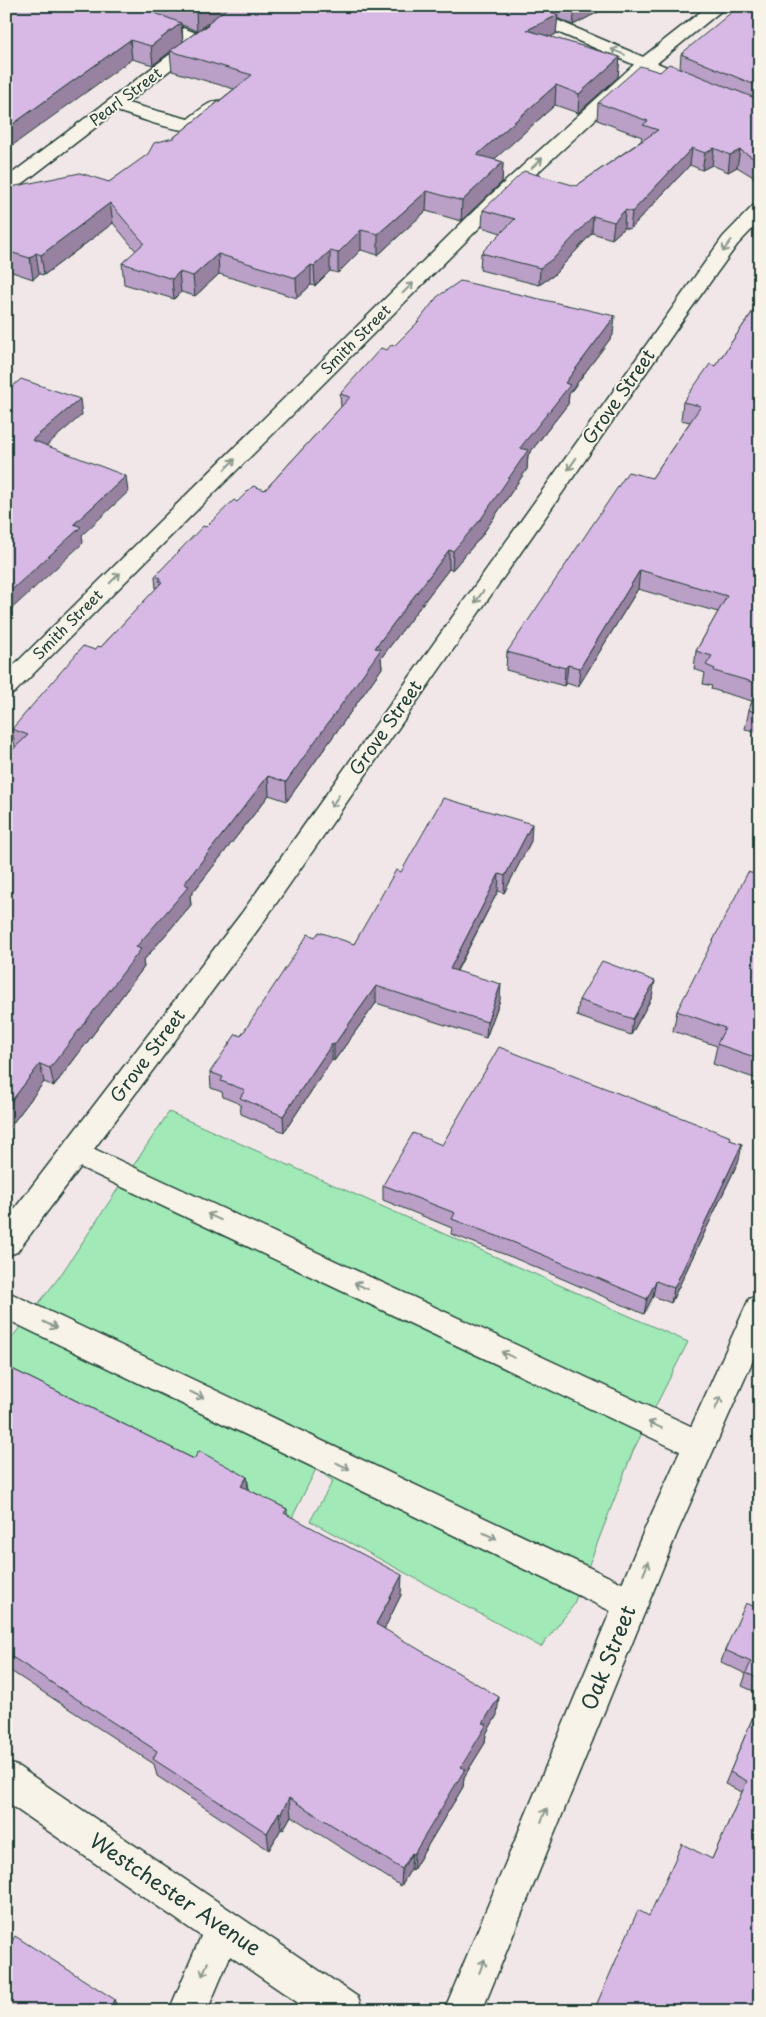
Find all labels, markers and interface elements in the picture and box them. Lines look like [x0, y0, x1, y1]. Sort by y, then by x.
one-way arrow [611, 47, 626, 56]
street label: Pearl Street [84, 61, 166, 131]
one-way arrow [531, 157, 543, 169]
one-way arrow [722, 239, 732, 253]
one-way arrow [402, 282, 414, 294]
street label: Smith Street [314, 298, 395, 379]
street label: Grove Street [575, 343, 661, 449]
one-way arrow [567, 456, 577, 470]
one-way arrow [224, 458, 237, 470]
one-way arrow [109, 572, 121, 584]
street label: Smith Street [26, 583, 107, 664]
one-way arrow [474, 590, 484, 604]
street label: Grove Street [342, 674, 428, 780]
one-way arrow [330, 794, 340, 808]
street label: Grove Street [103, 1003, 191, 1108]
one-way arrow [207, 1212, 222, 1222]
one-way arrow [354, 1281, 369, 1291]
one-way arrow [42, 1321, 57, 1330]
one-way arrow [501, 1350, 516, 1360]
one-way arrow [189, 1391, 204, 1401]
one-way arrow [713, 1396, 723, 1411]
one-way arrow [648, 1419, 663, 1429]
one-way arrow [335, 1462, 350, 1471]
one-way arrow [482, 1531, 497, 1541]
one-way arrow [641, 1561, 651, 1576]
street label: Oak Street [572, 1600, 643, 1715]
one-way arrow [540, 1808, 549, 1824]
street label: Westchester Avenue [84, 1824, 268, 1963]
one-way arrow [478, 1959, 487, 1974]
one-way arrow [200, 1961, 210, 1976]

